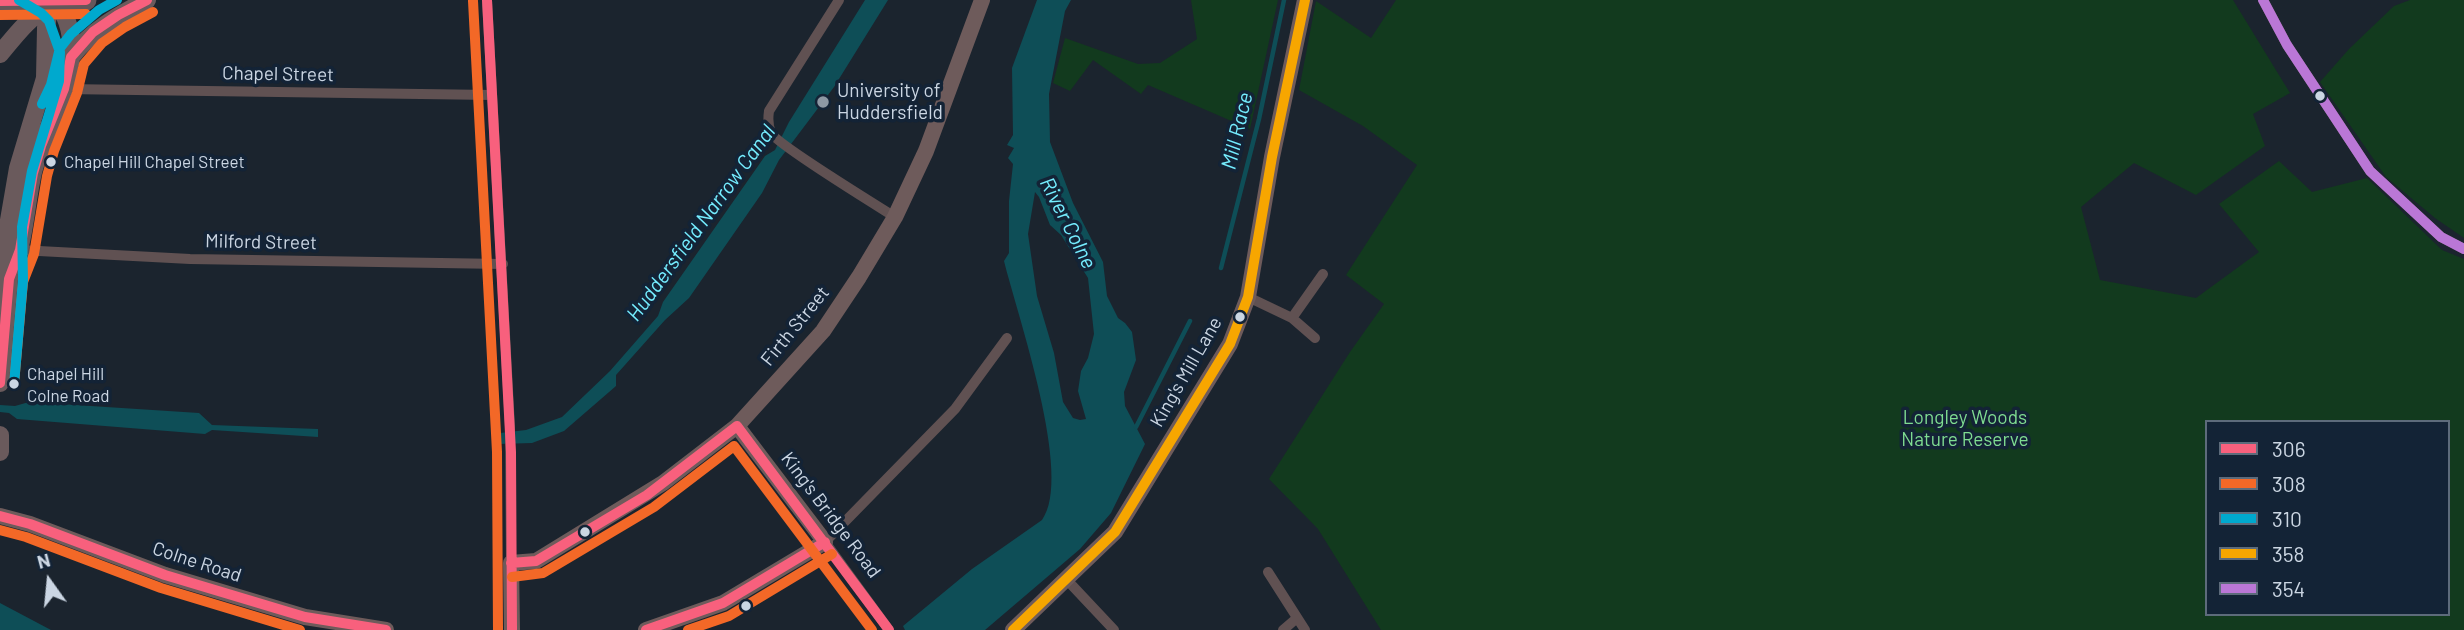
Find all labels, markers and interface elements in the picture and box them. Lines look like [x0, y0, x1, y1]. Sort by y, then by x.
street label: Chapel Street [222, 62, 334, 86]
place label: University of Huddersfield [837, 80, 943, 124]
unlabelled marker [2313, 89, 2327, 103]
water label: Mill Race [1216, 90, 1258, 172]
marker: University of Huddersfield [815, 94, 831, 110]
water label: Huddersfield Narrow Canal [621, 120, 781, 326]
place label: Chapel Hill Chapel Street [64, 152, 245, 172]
marker: Chapel Hill Chapel Street [44, 155, 58, 169]
water label: River Colne [1034, 173, 1102, 273]
street label: Milford Street [205, 230, 317, 254]
street label: Firth Street [756, 282, 834, 370]
unlabelled marker [1233, 310, 1247, 324]
street label: King's Mill Lane [1145, 313, 1227, 431]
place label: Chapel Hill Colne Road [27, 364, 110, 404]
marker: Chapel Hill Colne Road [7, 377, 21, 391]
park label: Longley Woods Nature Reserve [1901, 407, 2029, 451]
legend [2205, 420, 2450, 616]
text: 306 [2272, 436, 2306, 461]
street label: King's Bridge Road [776, 448, 886, 582]
text: 308 [2272, 471, 2306, 496]
text: 310 [2272, 506, 2302, 531]
unlabelled marker [578, 525, 592, 539]
street label: Colne Road [150, 537, 244, 587]
text: 358 [2272, 541, 2305, 566]
north arrow [14, 546, 84, 616]
text: N [34, 547, 53, 573]
text: 354 [2272, 576, 2305, 601]
unlabelled marker [739, 599, 753, 613]

